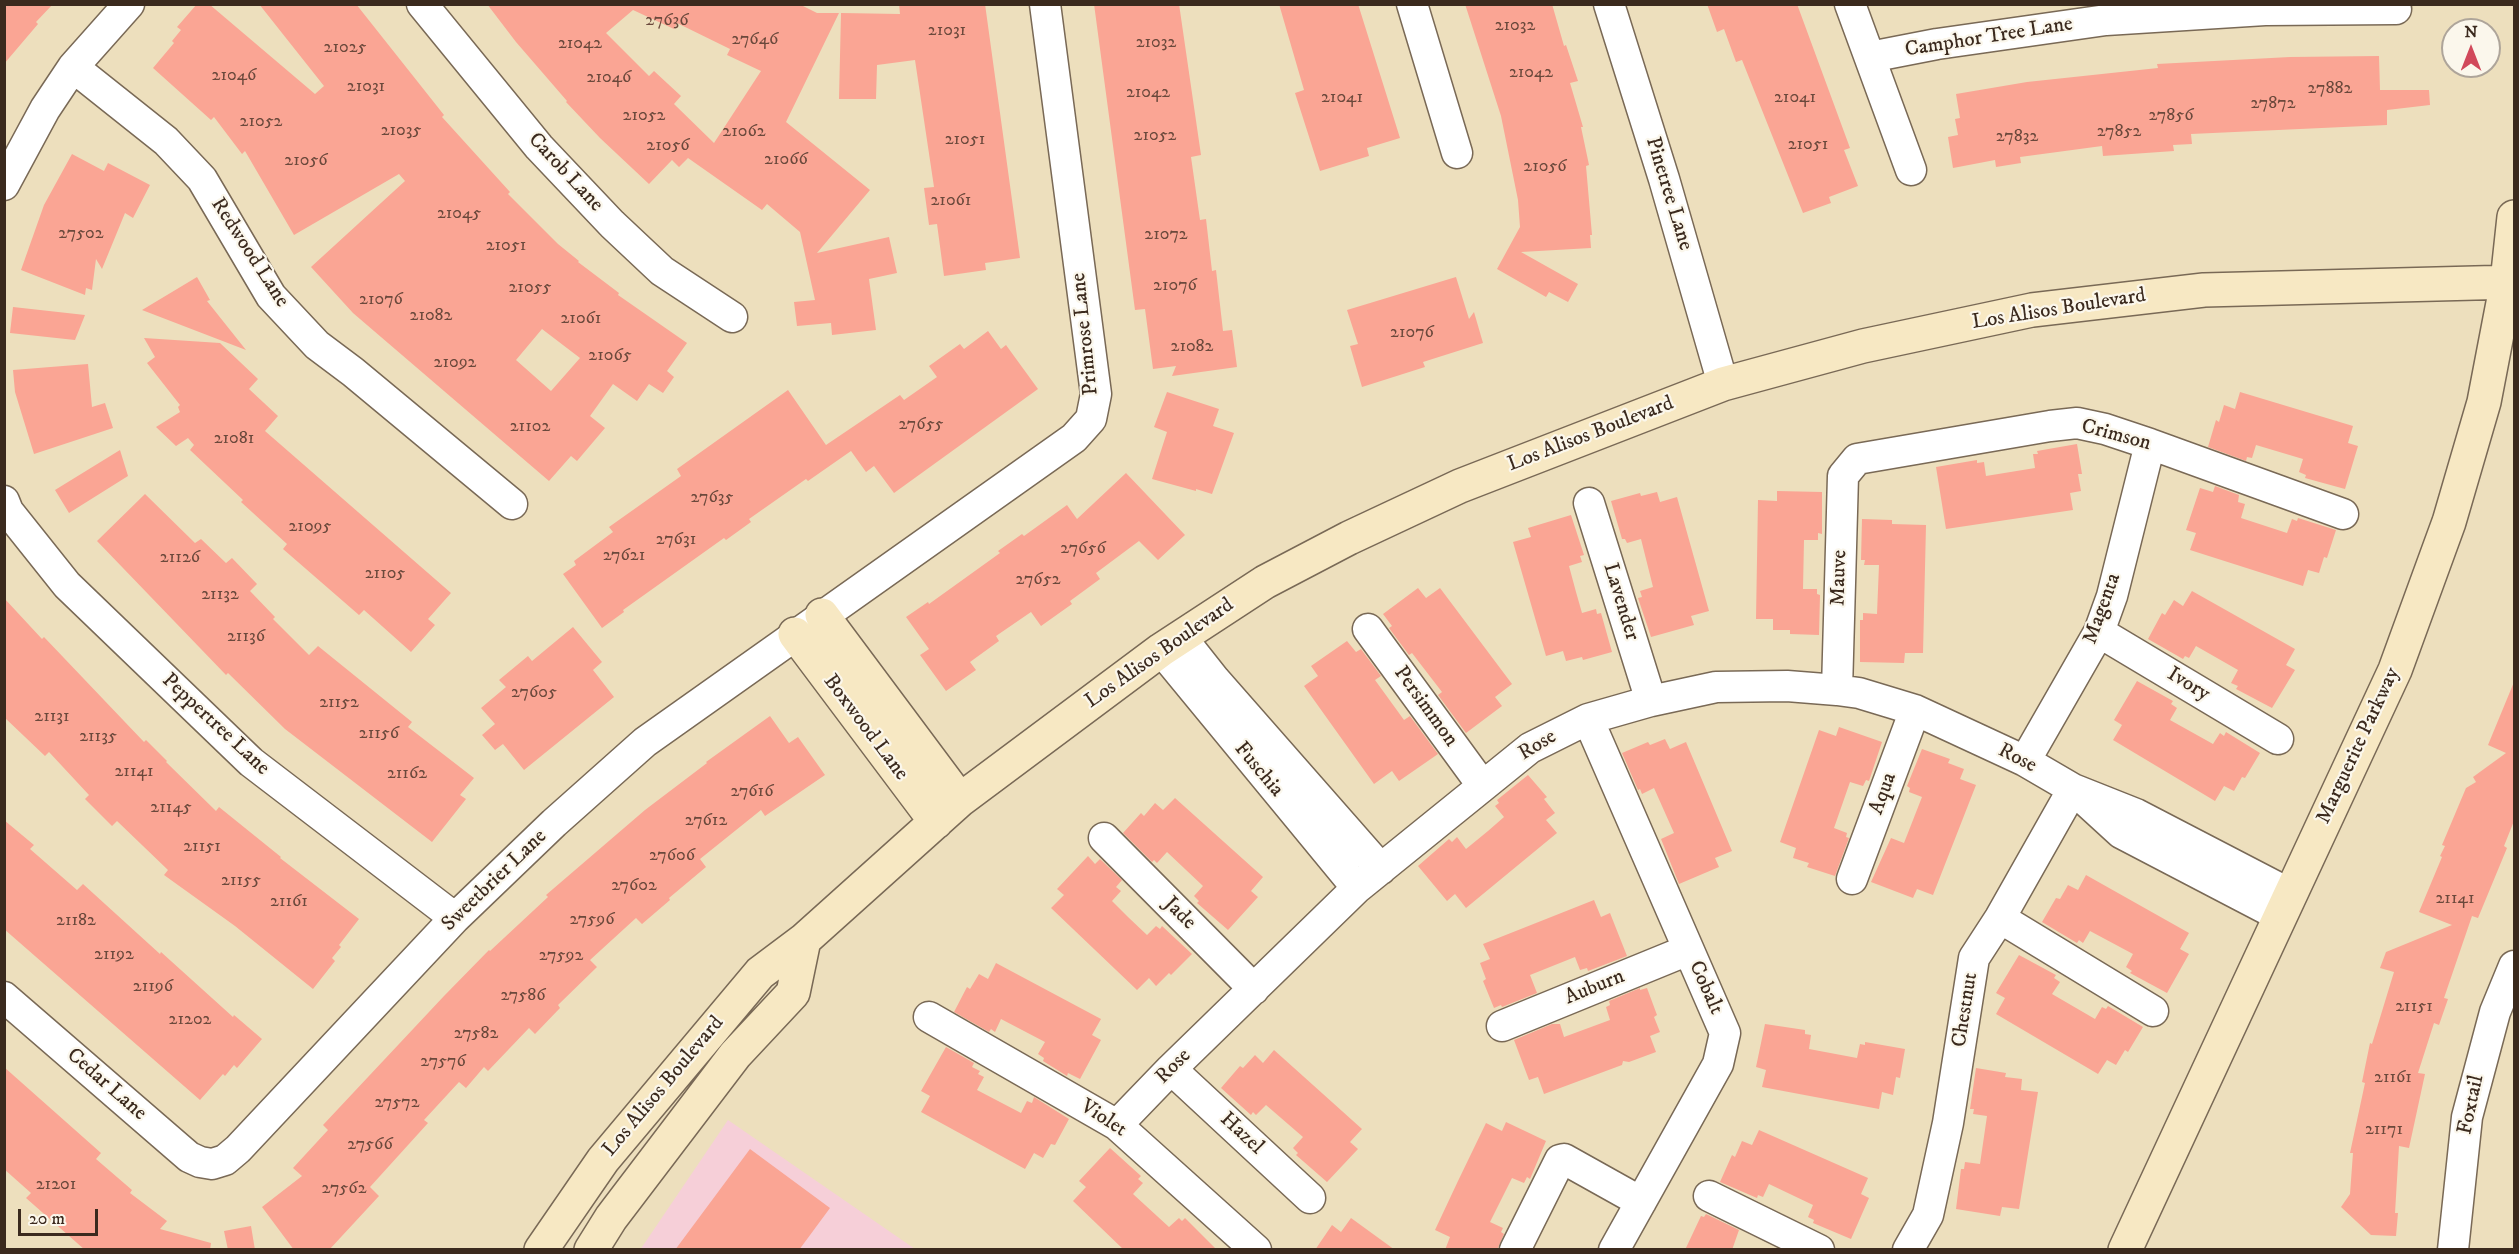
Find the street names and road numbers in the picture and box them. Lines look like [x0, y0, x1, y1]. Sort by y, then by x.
street label: Camphor Tree Lane [1903, 12, 2075, 64]
street label: Carob Lane [522, 128, 608, 218]
street label: Pinetree Lane [1639, 134, 1697, 254]
street label: Redwood Lane [204, 194, 294, 312]
street label: Primrose Lane [1067, 271, 1105, 397]
street label: Los Alisos Boulevard [1970, 284, 2148, 336]
street label: Los Alisos Boulevard [1504, 392, 1678, 478]
street label: Crimson [2078, 415, 2154, 457]
street label: Mauve [1826, 550, 1854, 606]
street label: Lavender [1596, 560, 1644, 644]
street label: Magenta [2079, 570, 2127, 648]
street label: Los Alisos Boulevard [1081, 593, 1239, 715]
street label: Persimmon [1387, 662, 1463, 752]
street label: Ivory [2162, 663, 2214, 707]
street label: Marguerite Parkway [2312, 664, 2406, 828]
street label: Peppertree Lane [156, 669, 274, 781]
street label: Boxwood Lane [817, 670, 913, 786]
street label: Rose [1514, 725, 1562, 767]
street label: Fuschia [1228, 737, 1288, 803]
street label: Rose [1994, 739, 2040, 779]
street label: Aqua [1865, 770, 1903, 818]
street label: Sweetbrier Lane [437, 825, 553, 937]
street label: Jade [1157, 892, 1201, 936]
street label: Cobalt [1682, 957, 1728, 1019]
street label: Auburn [1561, 965, 1629, 1011]
street label: Chestnut [1948, 971, 1984, 1049]
street label: Los Alisos Boulevard [598, 1012, 730, 1162]
street label: Cedar Lane [61, 1043, 151, 1127]
street label: Rose [1151, 1044, 1197, 1090]
street label: Foxtail [2453, 1073, 2491, 1137]
street label: Violet [1075, 1095, 1131, 1143]
street label: Hazel [1214, 1108, 1268, 1160]

